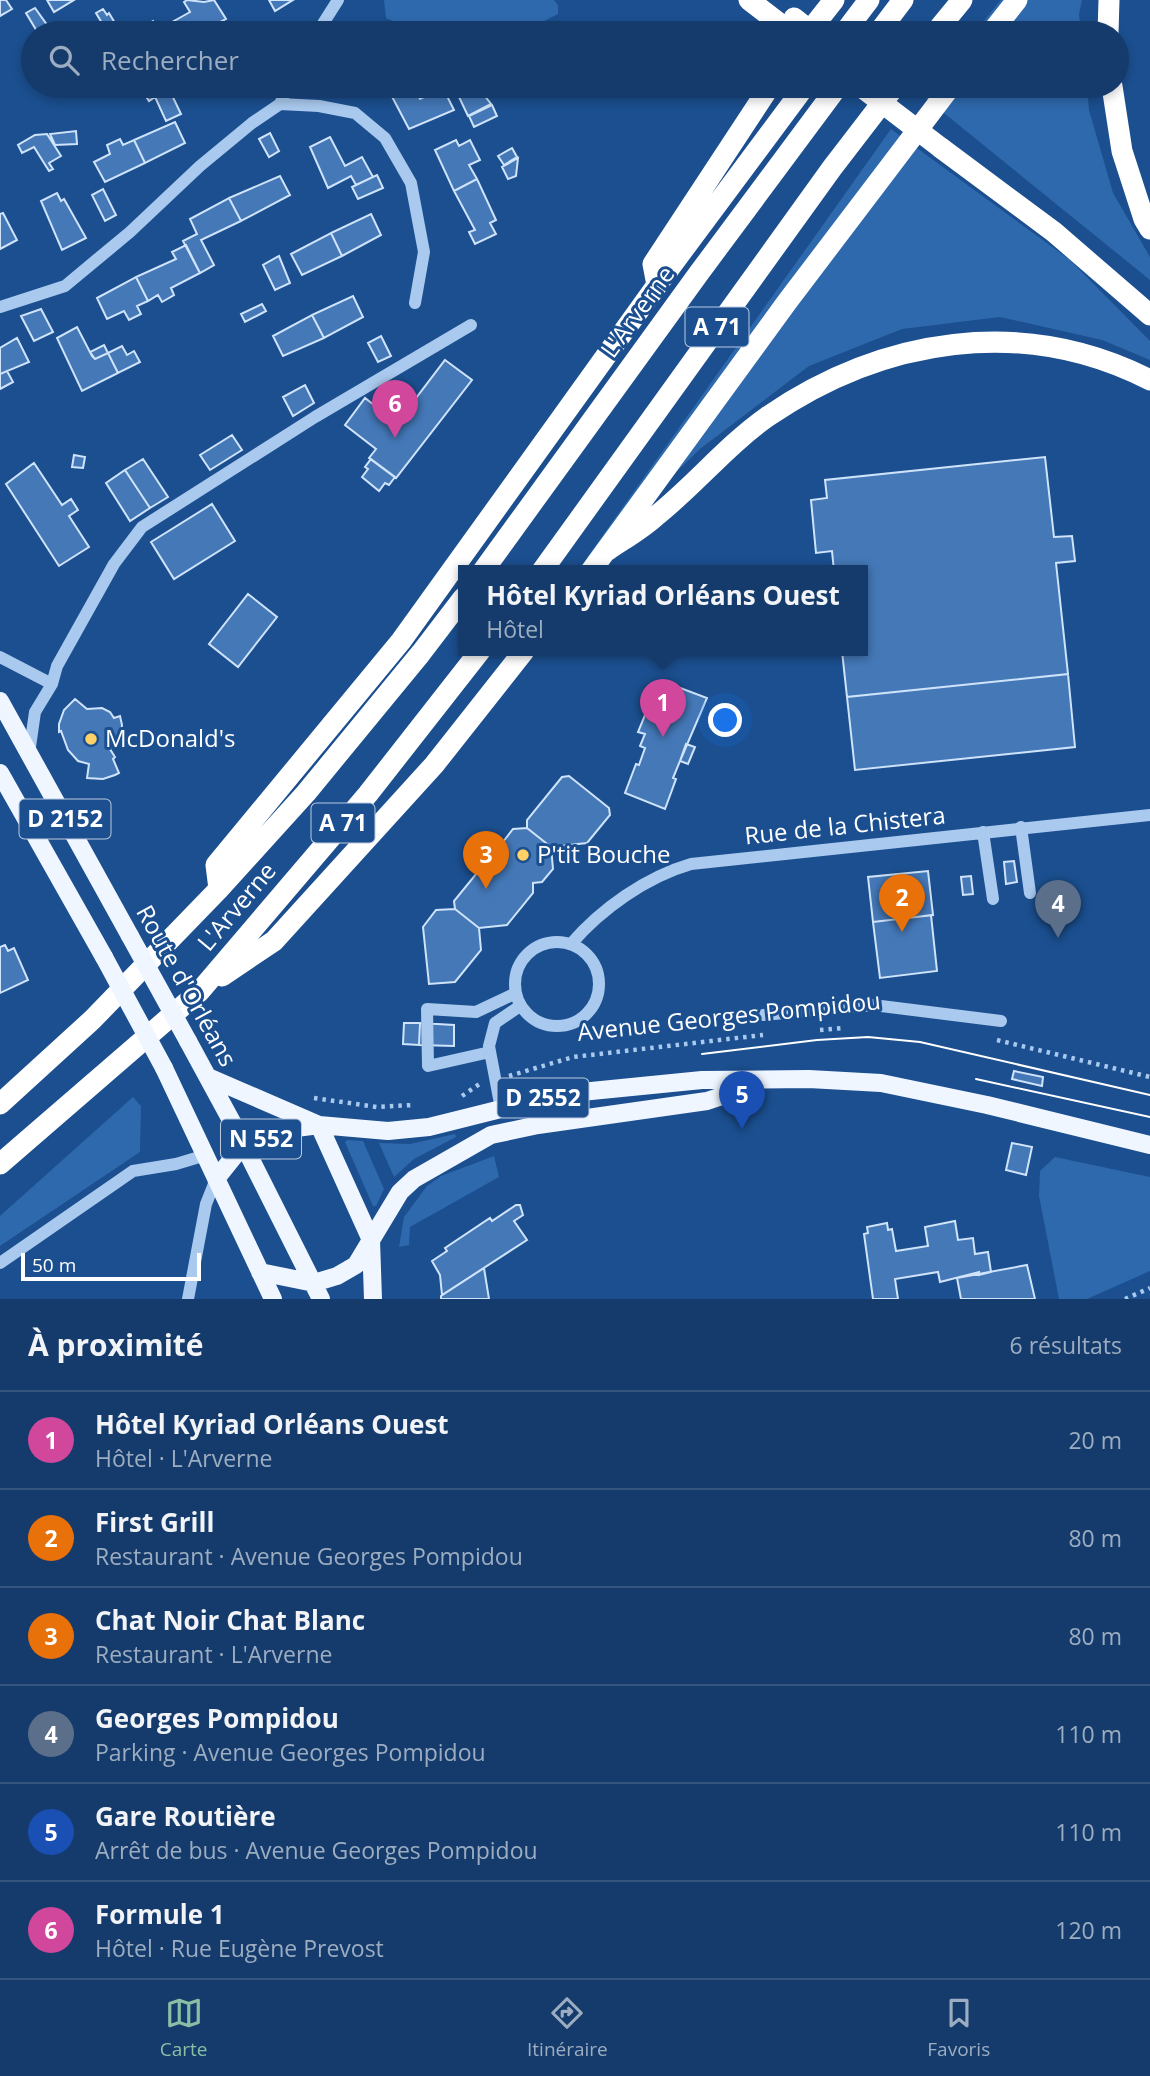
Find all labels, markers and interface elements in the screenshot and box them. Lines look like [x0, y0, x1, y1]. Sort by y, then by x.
search box [21, 21, 1129, 98]
icon: search [45, 41, 83, 79]
text: Rechercher [101, 42, 239, 78]
street label: L'Arverne [592, 258, 681, 364]
road number: A 71 [686, 308, 748, 346]
pin: 6 [372, 380, 418, 438]
popup [458, 565, 868, 656]
text: Hôtel Kyriad Orléans Ouest [486, 577, 840, 613]
text: Hôtel [486, 613, 544, 645]
pin: 1 [640, 679, 686, 737]
your location [708, 703, 742, 737]
place label: McDonald's [105, 721, 235, 754]
marker: McDonald's [83, 731, 99, 747]
street label: Rue de la Chistera [743, 798, 947, 851]
road number: D 2152 [20, 800, 110, 838]
road number: A 71 [312, 804, 374, 842]
pin: 3 [463, 831, 509, 889]
place label: P'tit Bouche [537, 837, 670, 870]
marker: P'tit Bouche [515, 847, 531, 863]
street label: L'Arverne [189, 855, 283, 957]
pin: 2 [879, 874, 925, 932]
pin: 4 [1035, 880, 1081, 938]
street label: Route d'Orléans [129, 899, 245, 1072]
street label: Avenue Georges Pompidou [576, 983, 882, 1048]
pin: 5 [719, 1071, 765, 1129]
road number: D 2552 [498, 1078, 588, 1118]
road number: N 552 [221, 1120, 301, 1158]
scale bar [21, 1250, 201, 1282]
text: 50 m [32, 1252, 76, 1278]
text: À proximité [28, 1324, 204, 1365]
text: 6 résultats [1010, 1329, 1122, 1361]
text: Hôtel Kyriad Orléans Ouest [95, 1406, 449, 1442]
text: 1 [44, 1424, 58, 1456]
text: 20 m [1068, 1424, 1122, 1456]
text: Hôtel · L'Arverne [95, 1442, 273, 1474]
text: First Grill [95, 1504, 214, 1540]
text: 2 [44, 1522, 58, 1554]
text: 80 m [1068, 1522, 1122, 1554]
text: Restaurant · Avenue Georges Pompidou [95, 1540, 523, 1572]
text: Chat Noir Chat Blanc [95, 1602, 365, 1638]
text: 3 [44, 1620, 58, 1652]
text: 80 m [1068, 1620, 1122, 1652]
text: Restaurant · L'Arverne [95, 1638, 332, 1670]
text: Georges Pompidou [95, 1700, 339, 1736]
text: 4 [44, 1718, 58, 1750]
text: 110 m [1055, 1718, 1122, 1750]
text: Parking · Avenue Georges Pompidou [95, 1736, 486, 1768]
text: Gare Routière [95, 1798, 276, 1834]
text: 5 [44, 1816, 58, 1848]
text: 110 m [1055, 1816, 1122, 1848]
text: Arrêt de bus · Avenue Georges Pompidou [95, 1834, 538, 1866]
text: Formule 1 [95, 1896, 225, 1932]
text: 6 [44, 1914, 58, 1946]
text: 120 m [1055, 1914, 1122, 1946]
text: Hôtel · Rue Eugène Prevost [95, 1932, 384, 1964]
tab: Carte [160, 1994, 208, 2062]
tab: Itinéraire [527, 1994, 608, 2062]
tab: Favoris [927, 1994, 990, 2062]

